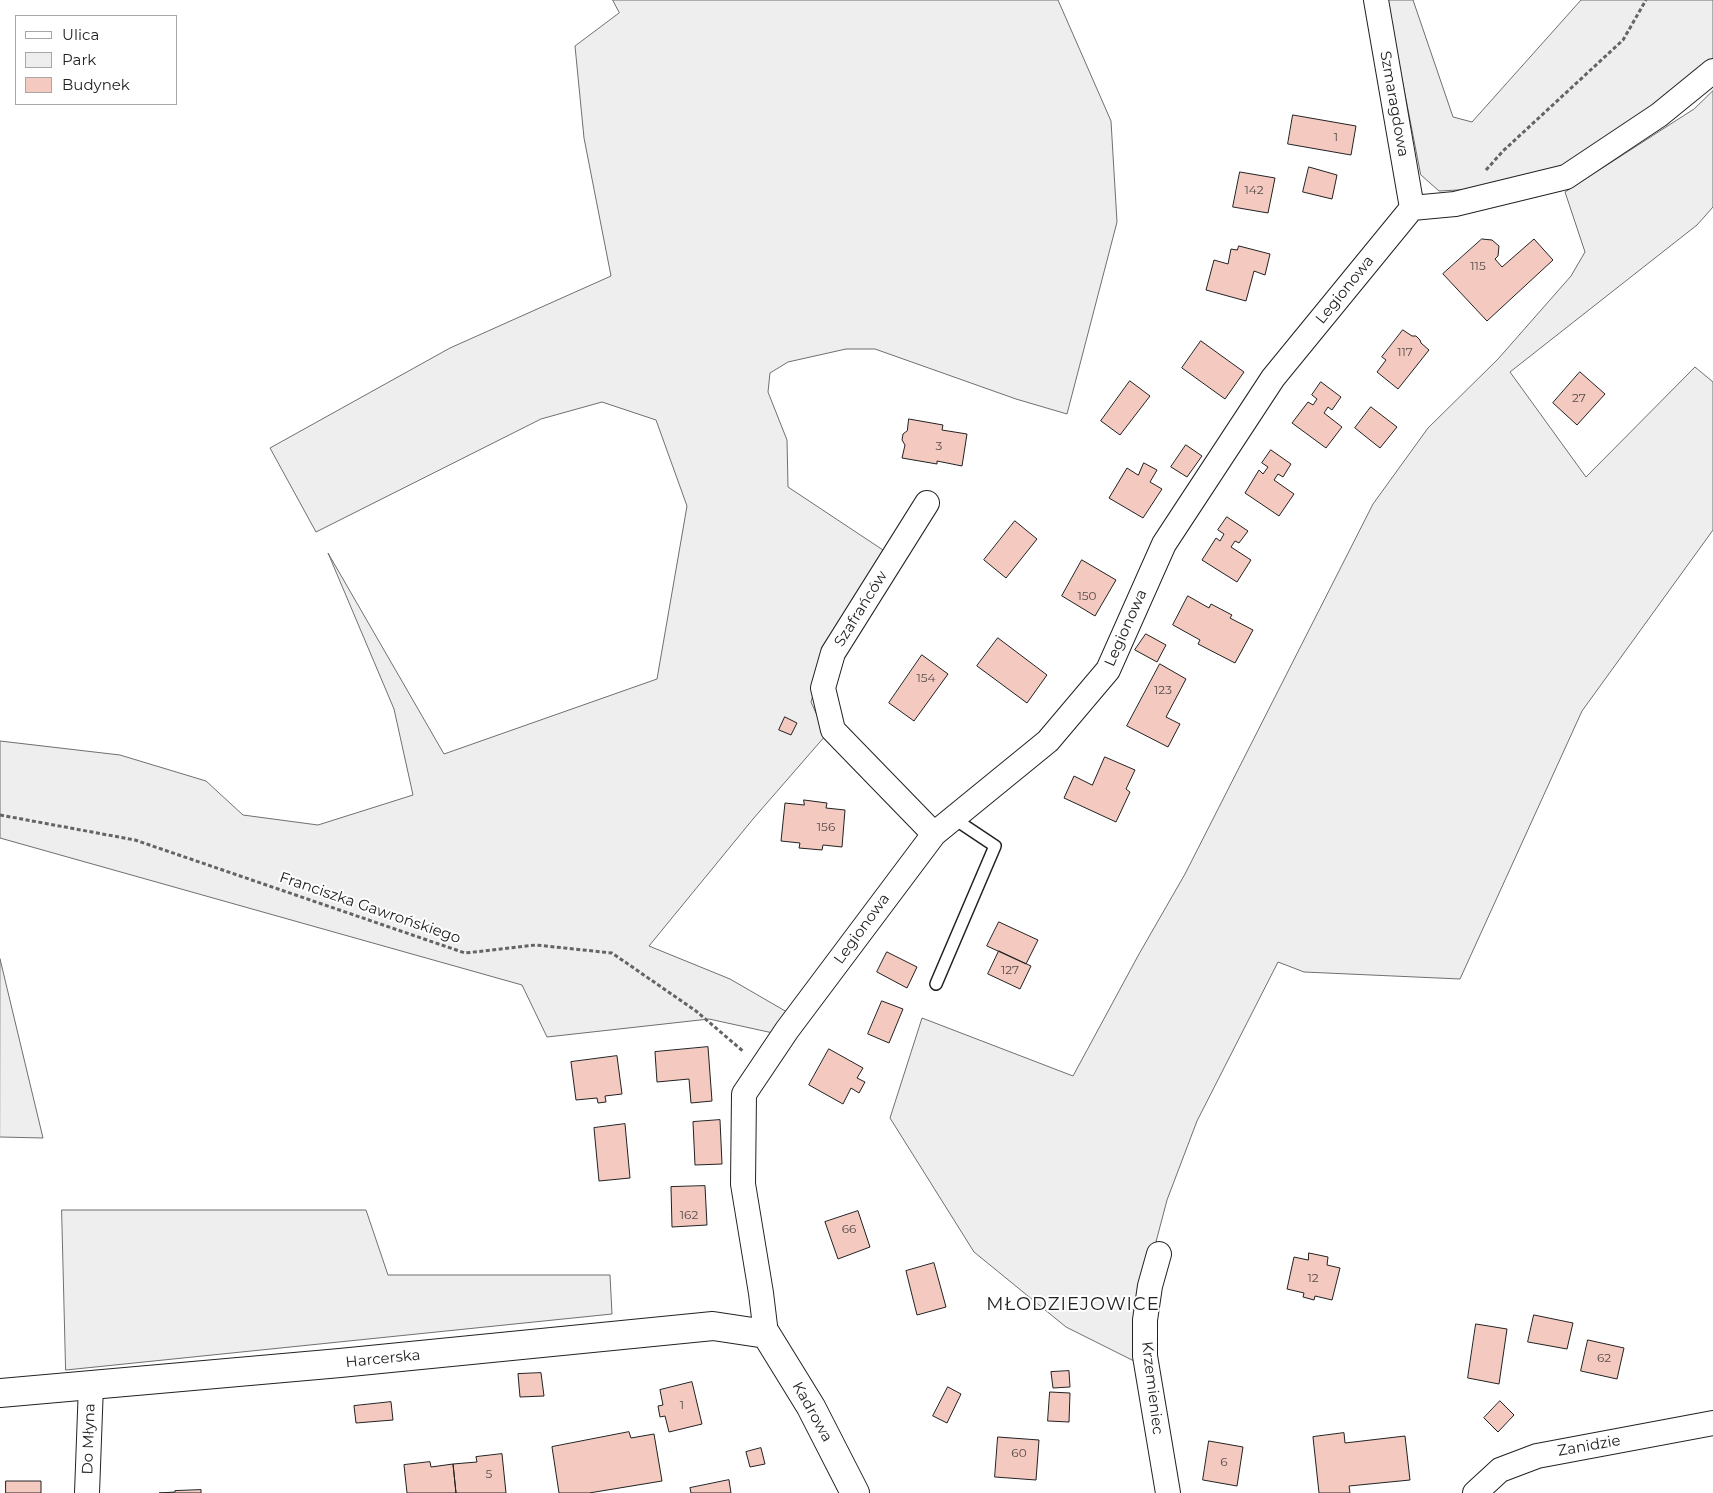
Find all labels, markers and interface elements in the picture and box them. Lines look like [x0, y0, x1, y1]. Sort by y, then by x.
legend [15, 15, 178, 105]
text: Ulica [62, 25, 99, 44]
text: Park [62, 50, 96, 69]
street label: Szmaragdowa [1376, 50, 1412, 158]
text: Budynek [62, 75, 130, 94]
house number: 1 [1334, 130, 1338, 144]
house number: 142 [1244, 183, 1264, 197]
street label: Legionowa [1312, 252, 1378, 328]
house number: 115 [1470, 259, 1486, 273]
house number: 117 [1397, 345, 1413, 359]
house number: 27 [1572, 391, 1586, 405]
house number: 3 [936, 439, 942, 453]
street label: Szafrańców [831, 568, 891, 650]
street label: Legionowa [1101, 587, 1151, 669]
house number: 150 [1077, 589, 1097, 603]
house number: 154 [916, 671, 936, 685]
house number: 123 [1154, 683, 1172, 697]
house number: 156 [817, 820, 835, 834]
street label: Franciszka Gawrońskiego [277, 868, 463, 948]
street label: Legionowa [830, 890, 894, 968]
house number: 127 [1001, 963, 1019, 977]
house number: 162 [680, 1208, 698, 1222]
house number: 66 [842, 1222, 856, 1236]
house number: 12 [1307, 1271, 1319, 1285]
district label: MŁODZIEJOWICE [985, 1294, 1161, 1316]
street label: Krzemieniec [1137, 1340, 1167, 1436]
street label: Harcerska [345, 1346, 421, 1372]
house number: 62 [1597, 1351, 1611, 1365]
street label: Kadrowa [788, 1379, 836, 1445]
house number: 1 [680, 1398, 684, 1412]
street label: Do Młyna [79, 1403, 99, 1475]
street label: Zanidzie [1556, 1432, 1622, 1460]
house number: 60 [1011, 1446, 1027, 1460]
house number: 6 [1220, 1455, 1228, 1469]
house number: 5 [486, 1467, 492, 1481]

